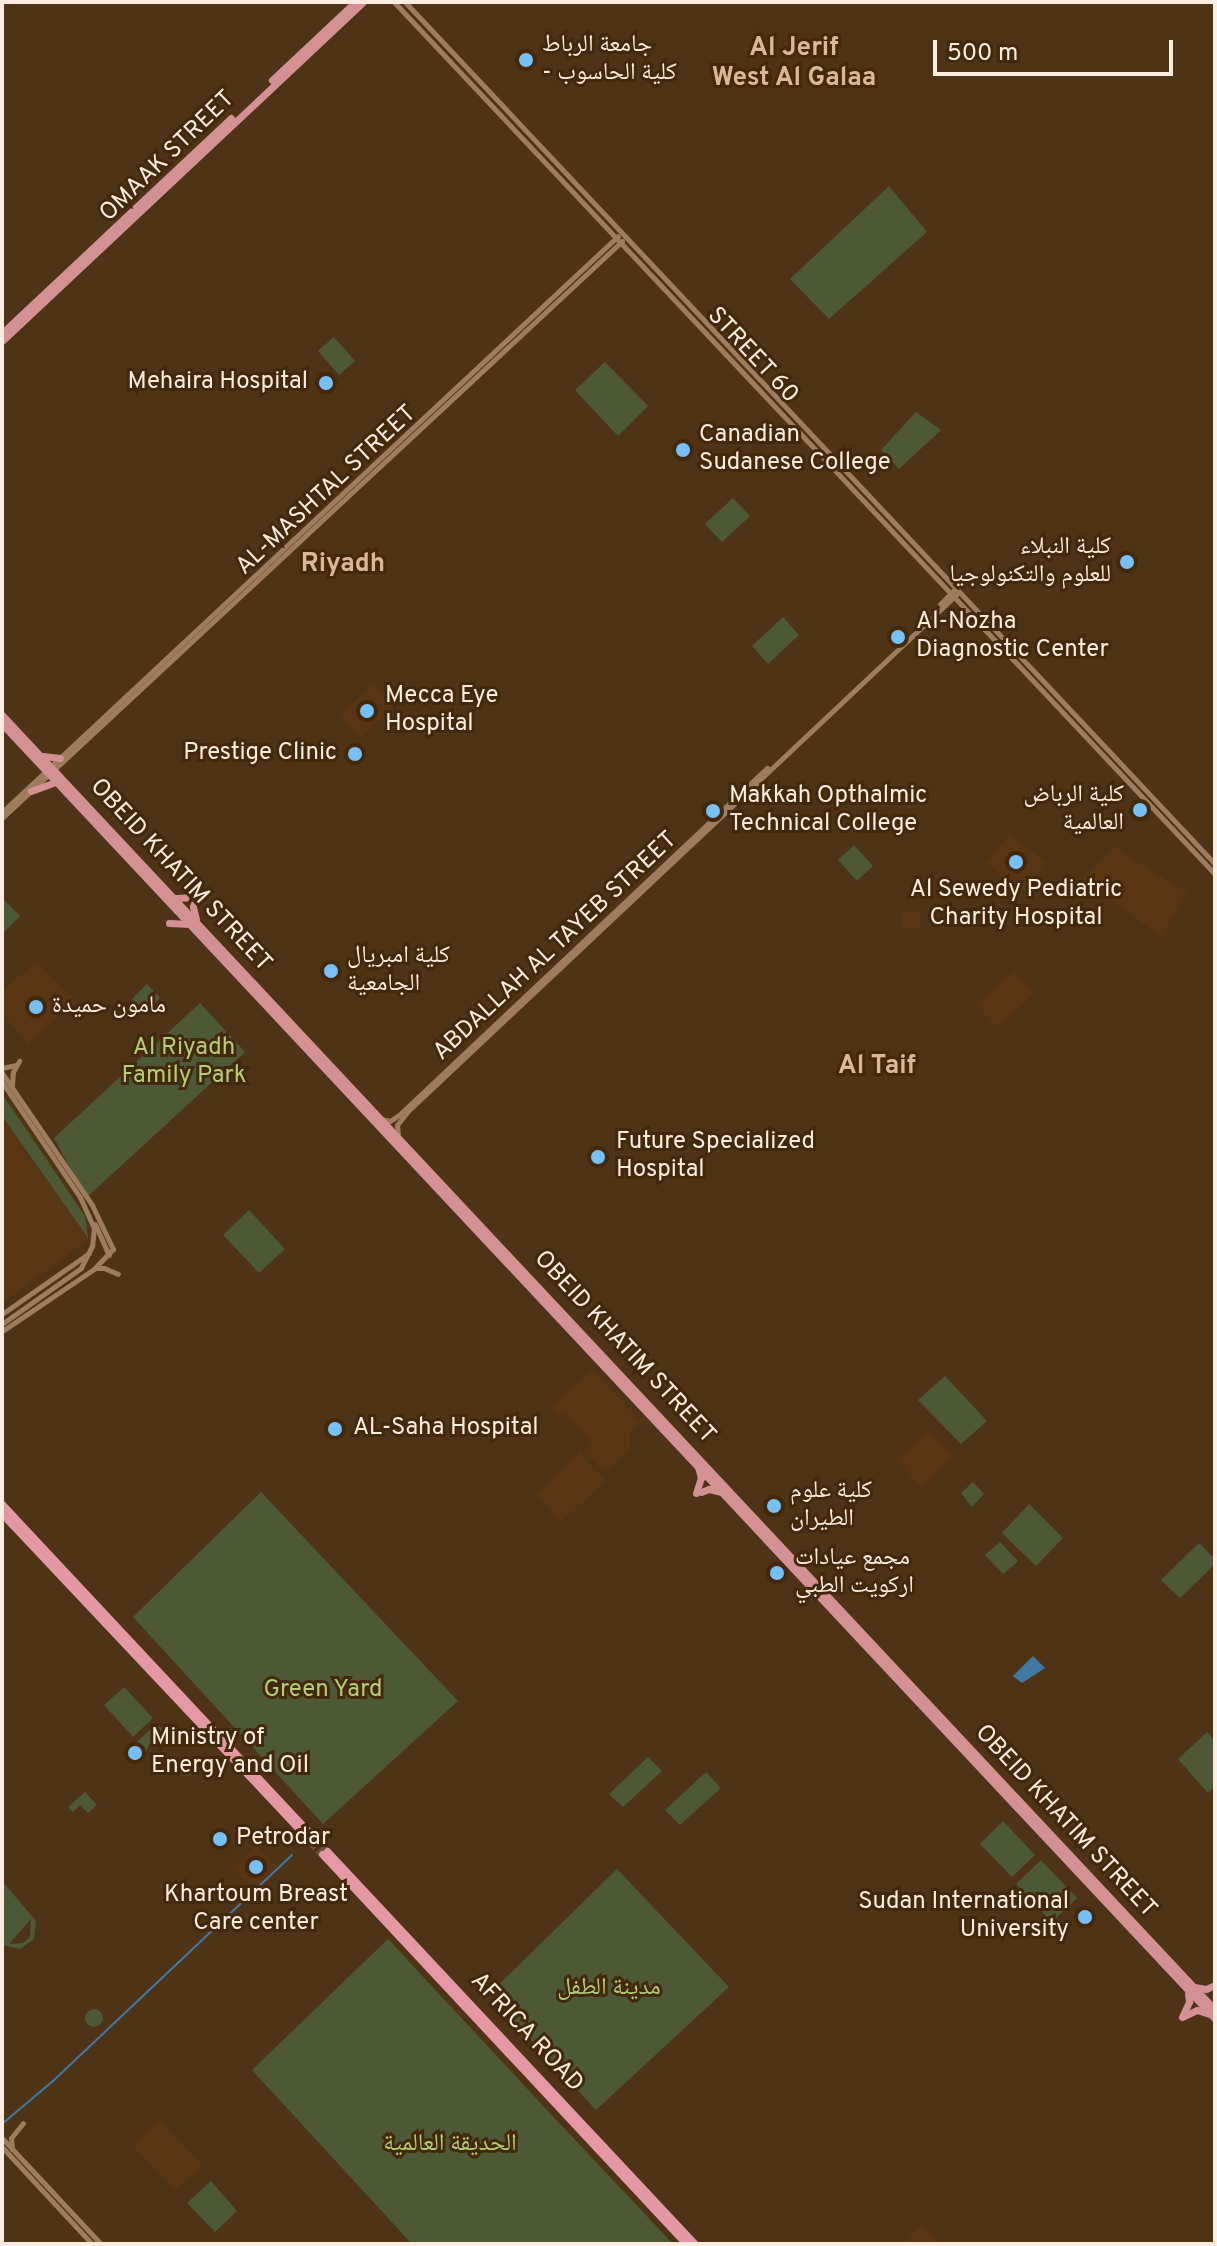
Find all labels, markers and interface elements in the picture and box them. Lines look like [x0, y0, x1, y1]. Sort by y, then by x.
scale bar [937, 24, 1177, 74]
place label: جامعة الرباط - كلية الحاسوب [542, 32, 677, 88]
district label: Al Jerif West Al Galaa [711, 33, 877, 94]
text: 500 m [947, 39, 1018, 69]
marker: جامعة الرباط - كلية الحاسوب [517, 51, 535, 69]
street label: OMAAK STREET [95, 85, 241, 229]
street label: STREET 60 [700, 302, 804, 410]
place label: Mehaira Hospital [128, 369, 308, 397]
marker: Mehaira Hospital [315, 372, 337, 394]
street label: AL-MASHTAL STREET [231, 400, 423, 582]
place label: Canadian Sudanese College [699, 422, 891, 478]
marker: Canadian Sudanese College [674, 441, 692, 459]
place label: كلية النبلاء للعلوم والتكنولوجيا [949, 534, 1111, 590]
district label: Riyadh [301, 549, 385, 581]
marker: كلية النبلاء للعلوم والتكنولوجيا [1118, 553, 1136, 571]
place label: Al-Nozha Diagnostic Center [916, 609, 1109, 665]
marker: Al-Nozha Diagnostic Center [887, 626, 909, 648]
place label: Mecca Eye Hospital [385, 683, 498, 739]
marker: Mecca Eye Hospital [356, 700, 378, 722]
place label: Prestige Clinic [183, 740, 337, 768]
marker: Prestige Clinic [344, 743, 366, 765]
street label: OBEID KHATIM STREET [83, 773, 277, 979]
place label: كلية الرباض العالمية [1024, 782, 1124, 838]
place label: Makkah Opthalmic Technical College [729, 783, 927, 839]
marker: كلية الرباض العالمية [1131, 801, 1149, 819]
marker: Makkah Opthalmic Technical College [704, 802, 722, 820]
street label: ABDALLAH AL TAYEB STREET [427, 826, 685, 1068]
marker: Al Sewedy Pediatric Charity Hospital [1005, 851, 1027, 873]
place label: Al Sewedy Pediatric Charity Hospital [910, 877, 1122, 933]
place label: كلية امبريال الجامعية [347, 943, 450, 999]
marker: كلية امبريال الجامعية [322, 962, 340, 980]
place label: مامون حميدة [52, 993, 166, 1021]
marker: مامون حميدة [27, 998, 45, 1016]
park label: Al Riyadh Family Park [121, 1035, 247, 1091]
district label: Al Taif [838, 1051, 916, 1083]
place label: Future Specialized Hospital [616, 1129, 815, 1185]
marker: Future Specialized Hospital [587, 1146, 609, 1168]
street label: OBEID KHATIM STREET [527, 1245, 721, 1451]
place label: AL-Saha Hospital [353, 1415, 539, 1443]
marker: AL-Saha Hospital [324, 1418, 346, 1440]
place label: كلية علوم الطيران [790, 1478, 872, 1534]
marker: كلية علوم الطيران [765, 1497, 783, 1515]
place label: مجمع عيادات اركويت الطبي [795, 1545, 914, 1601]
marker: مجمع عيادات اركويت الطبي [766, 1562, 788, 1584]
park label: Green Yard [263, 1677, 383, 1705]
street label: OBEID KHATIM STREET [968, 1719, 1162, 1925]
place label: Ministry of Energy and Oil [151, 1725, 309, 1781]
marker: Ministry of Energy and Oil [126, 1744, 144, 1762]
place label: Petrodar [236, 1825, 330, 1853]
marker: Petrodar [211, 1830, 229, 1848]
marker: Khartoum Breast Care center [245, 1856, 267, 1878]
place label: Khartoum Breast Care center [164, 1882, 348, 1938]
place label: Sudan International University [858, 1889, 1069, 1945]
marker: Sudan International University [1076, 1908, 1094, 1926]
street label: AFRICA ROAD [463, 1967, 589, 2099]
park label: مدينة الطفل [557, 1975, 661, 2003]
park label: الحديقة العالمية [383, 2131, 517, 2159]

